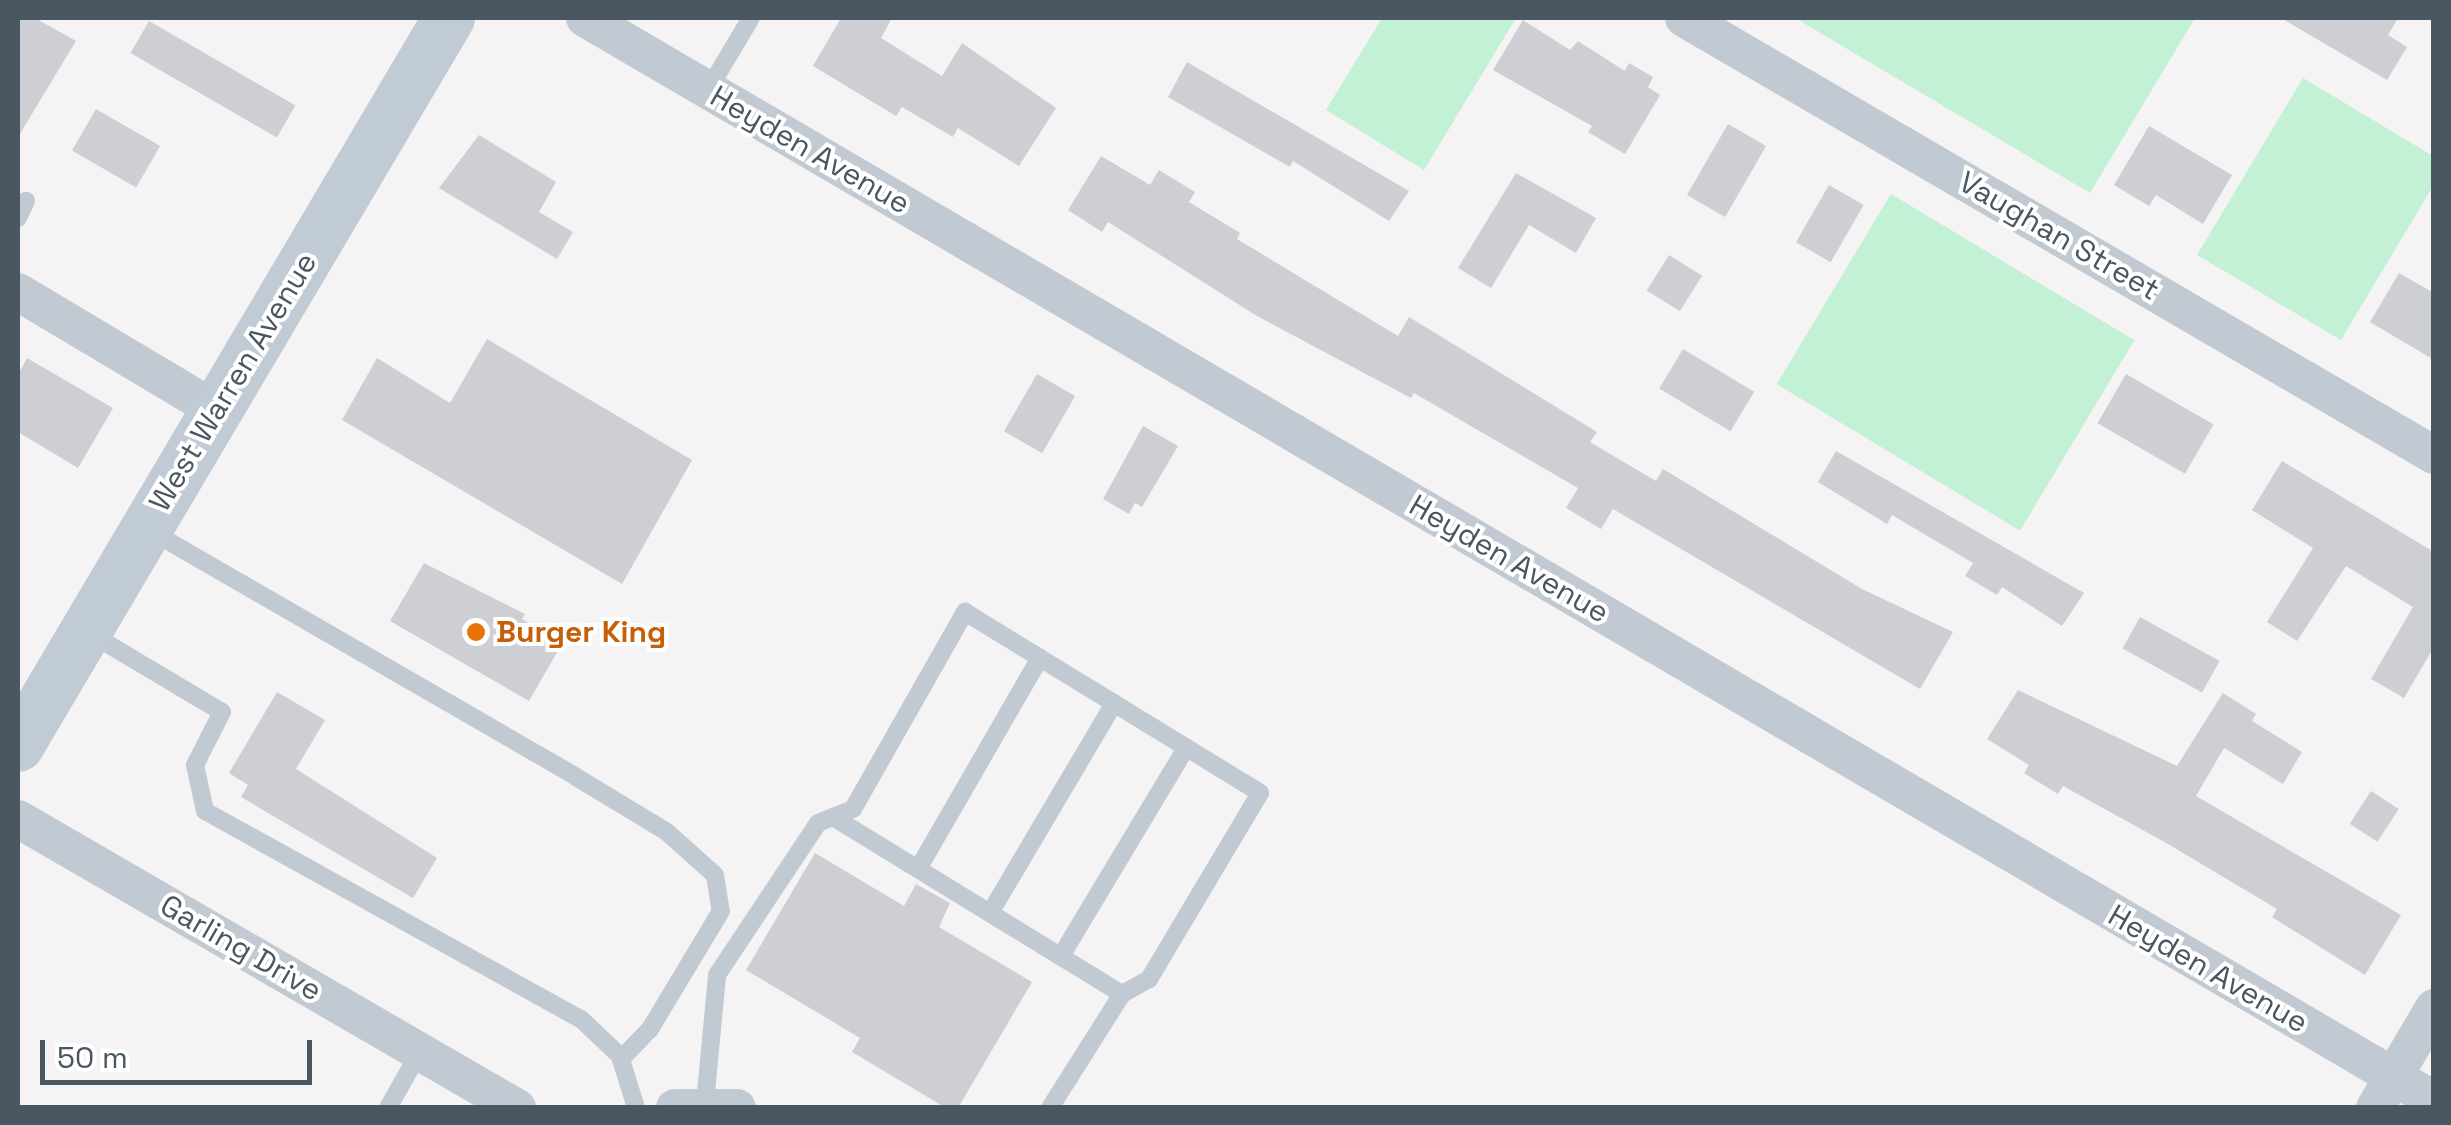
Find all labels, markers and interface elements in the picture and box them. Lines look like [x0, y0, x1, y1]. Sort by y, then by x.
street label: Heyden Avenue [704, 78, 916, 222]
street label: Vaughan Street [1952, 164, 2166, 308]
street label: West Warren Avenue [141, 246, 325, 518]
street label: Heyden Avenue [1403, 487, 1615, 631]
place label: Burger King [496, 614, 666, 650]
marker: Burger King [465, 621, 487, 643]
street label: Garling Drive [154, 887, 328, 1009]
street label: Heyden Avenue [2102, 897, 2314, 1041]
scale bar [45, 1020, 318, 1082]
text: 50 m [57, 1038, 128, 1077]

